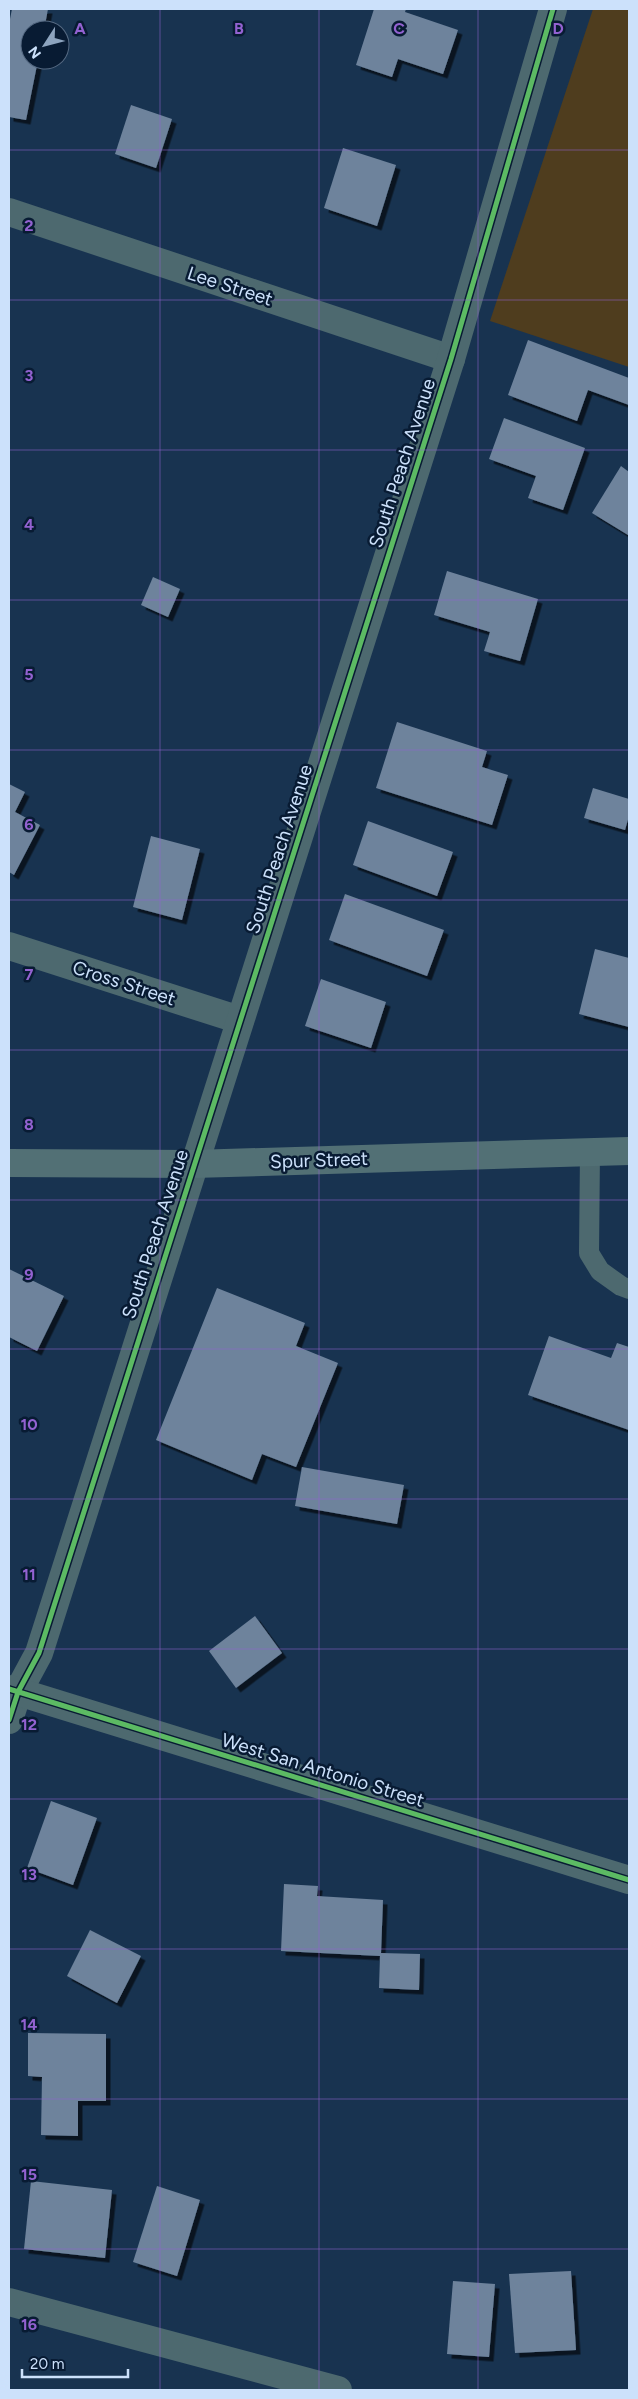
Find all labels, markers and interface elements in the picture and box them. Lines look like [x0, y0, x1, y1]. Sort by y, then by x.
text: A [74, 19, 86, 38]
text: B [234, 19, 244, 38]
text: C [393, 19, 405, 38]
text: D [552, 19, 564, 38]
north arrow [20, 20, 70, 70]
text: N [25, 43, 45, 62]
text: 2 [24, 216, 34, 235]
street label: Lee Street [184, 261, 276, 311]
text: 3 [25, 366, 34, 385]
street label: South Peach Avenue [364, 376, 440, 550]
text: 4 [24, 515, 34, 534]
text: 5 [24, 665, 34, 684]
street label: South Peach Avenue [241, 762, 317, 936]
text: 6 [24, 815, 34, 834]
street label: Cross Street [70, 956, 178, 1010]
text: 7 [25, 965, 34, 984]
text: 8 [24, 1115, 34, 1134]
street label: South Peach Avenue [117, 1147, 193, 1321]
street label: Spur Street [270, 1147, 368, 1173]
text: 9 [24, 1265, 34, 1284]
text: 10 [20, 1415, 38, 1434]
text: 11 [22, 1565, 36, 1584]
text: 12 [21, 1715, 37, 1734]
street label: West San Antonio Street [219, 1728, 427, 1812]
text: 13 [21, 1865, 37, 1884]
text: 14 [21, 2015, 37, 2034]
text: 15 [21, 2165, 37, 2184]
text: 16 [21, 2315, 37, 2334]
scale bar [22, 2346, 129, 2378]
text: 20 m [30, 2355, 64, 2373]

